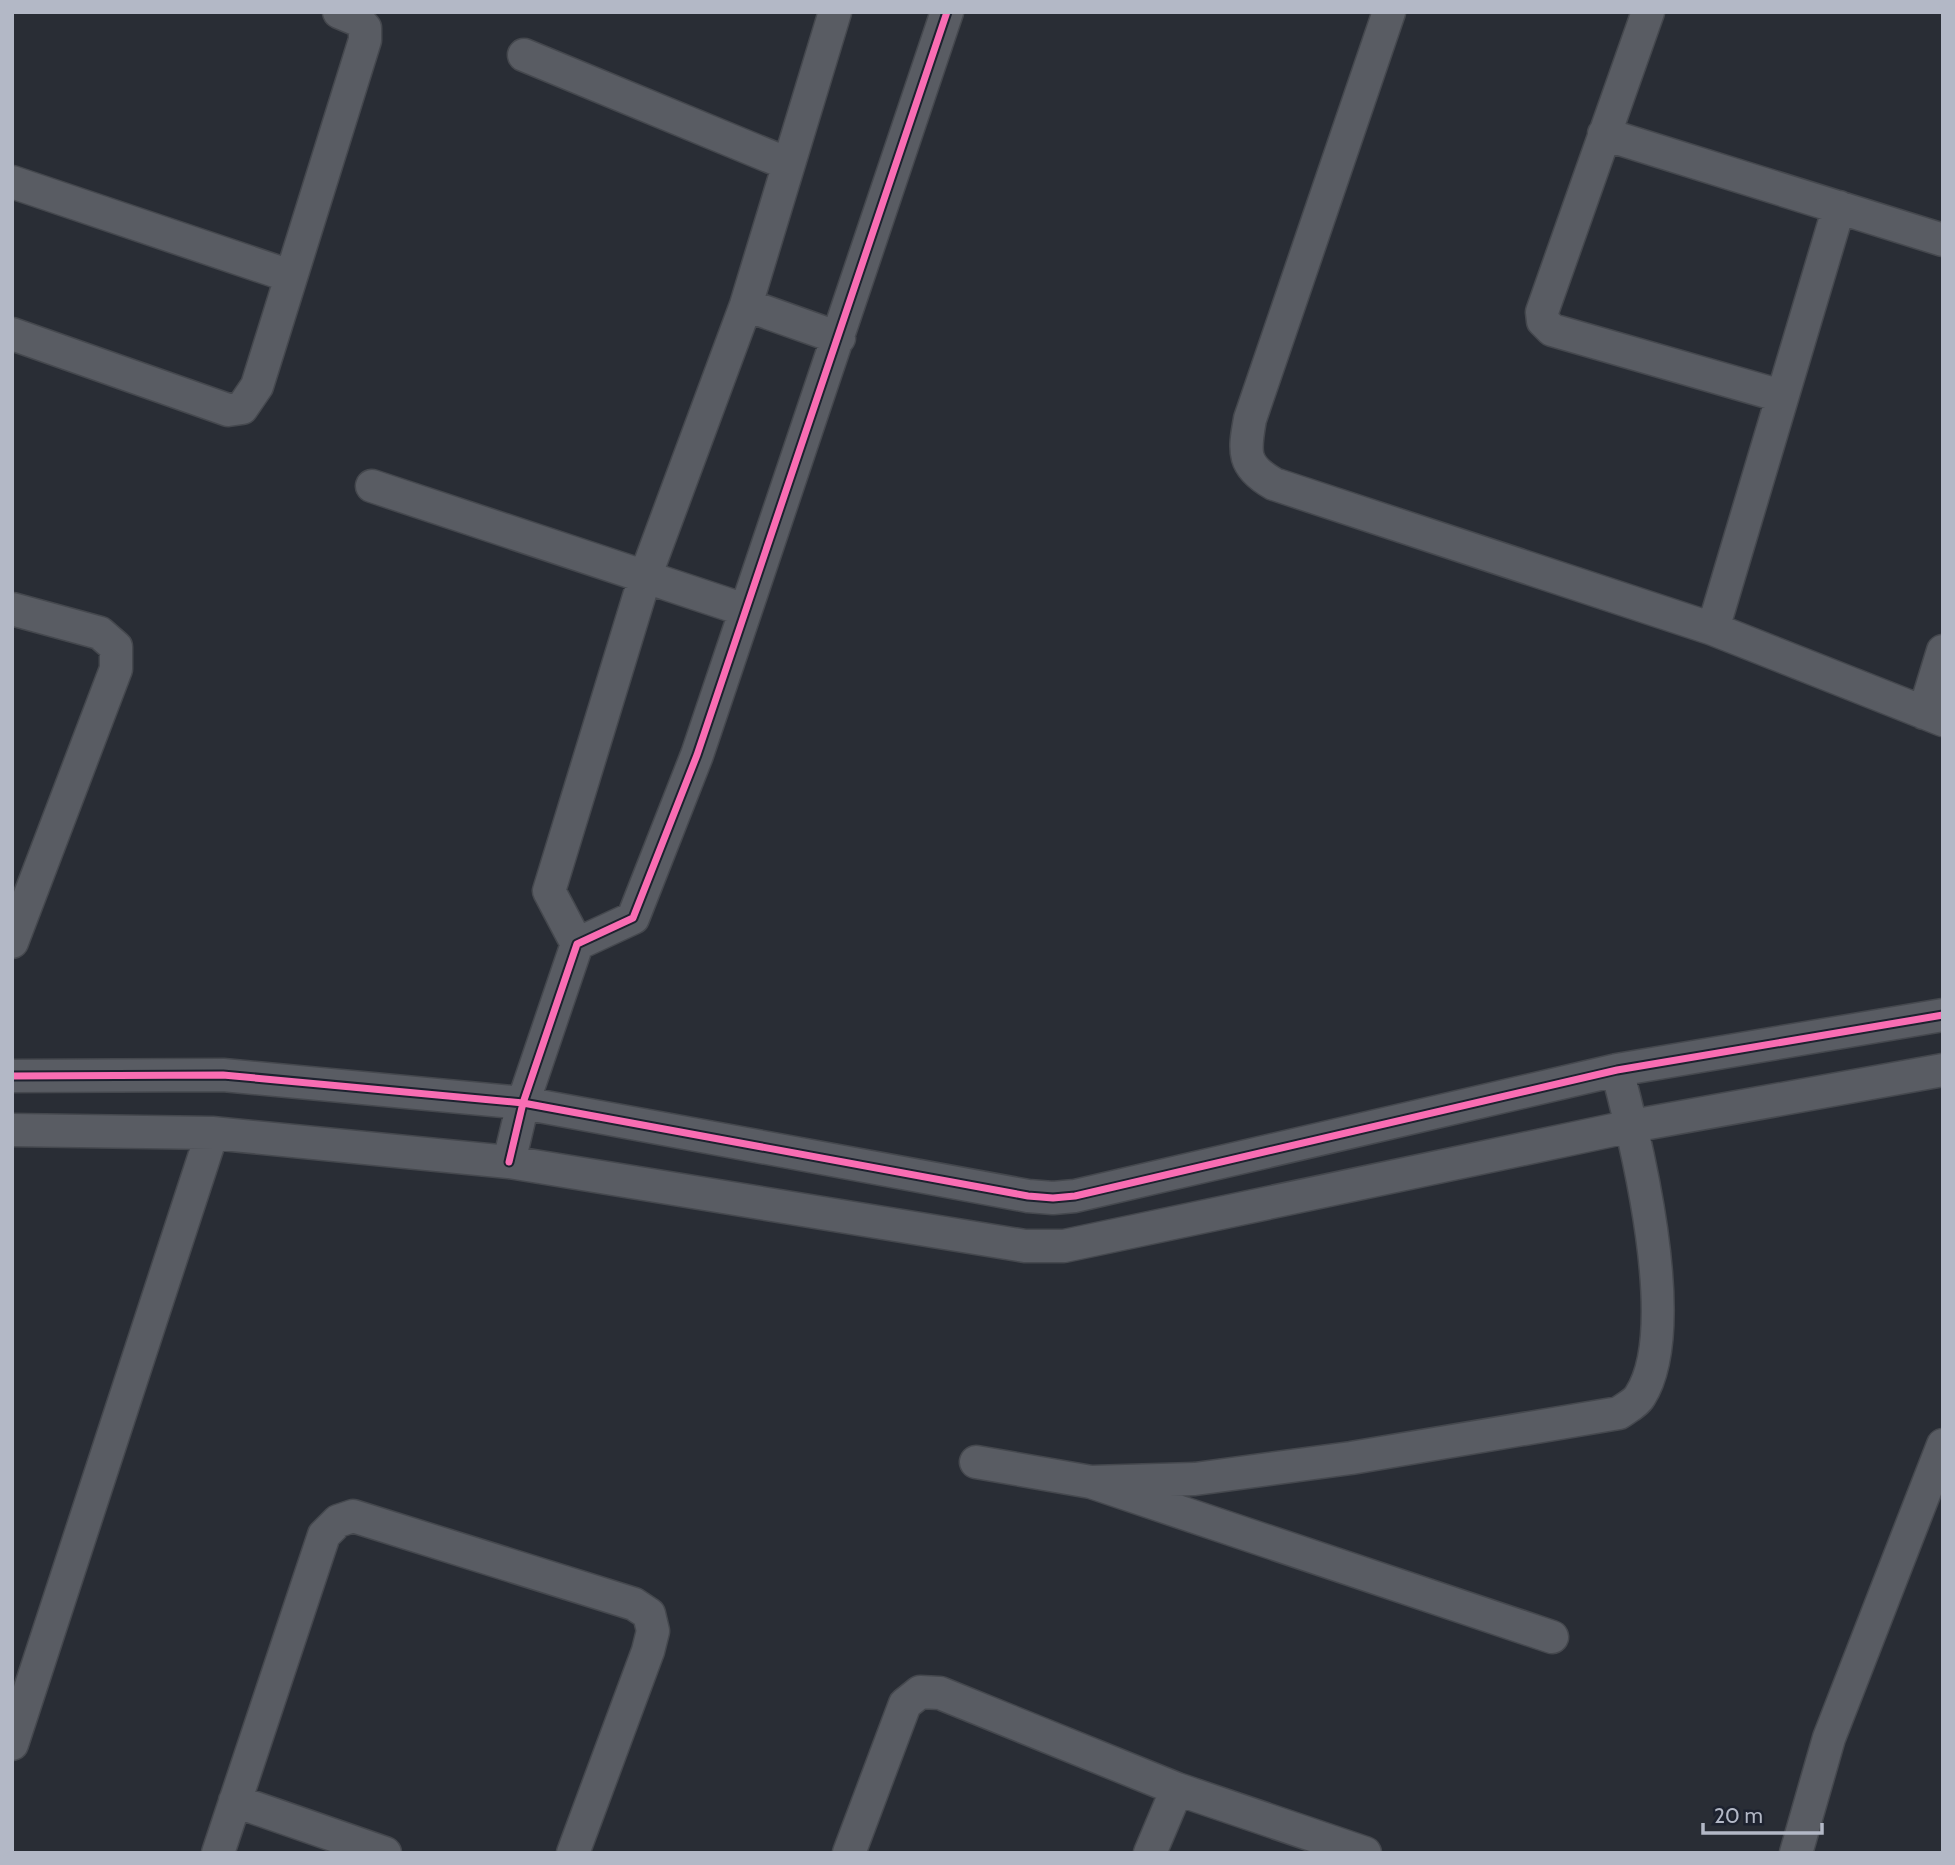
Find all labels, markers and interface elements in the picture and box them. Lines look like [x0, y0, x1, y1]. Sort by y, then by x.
scale bar [1703, 1792, 1822, 1836]
text: 20 m [1714, 1803, 1763, 1828]

